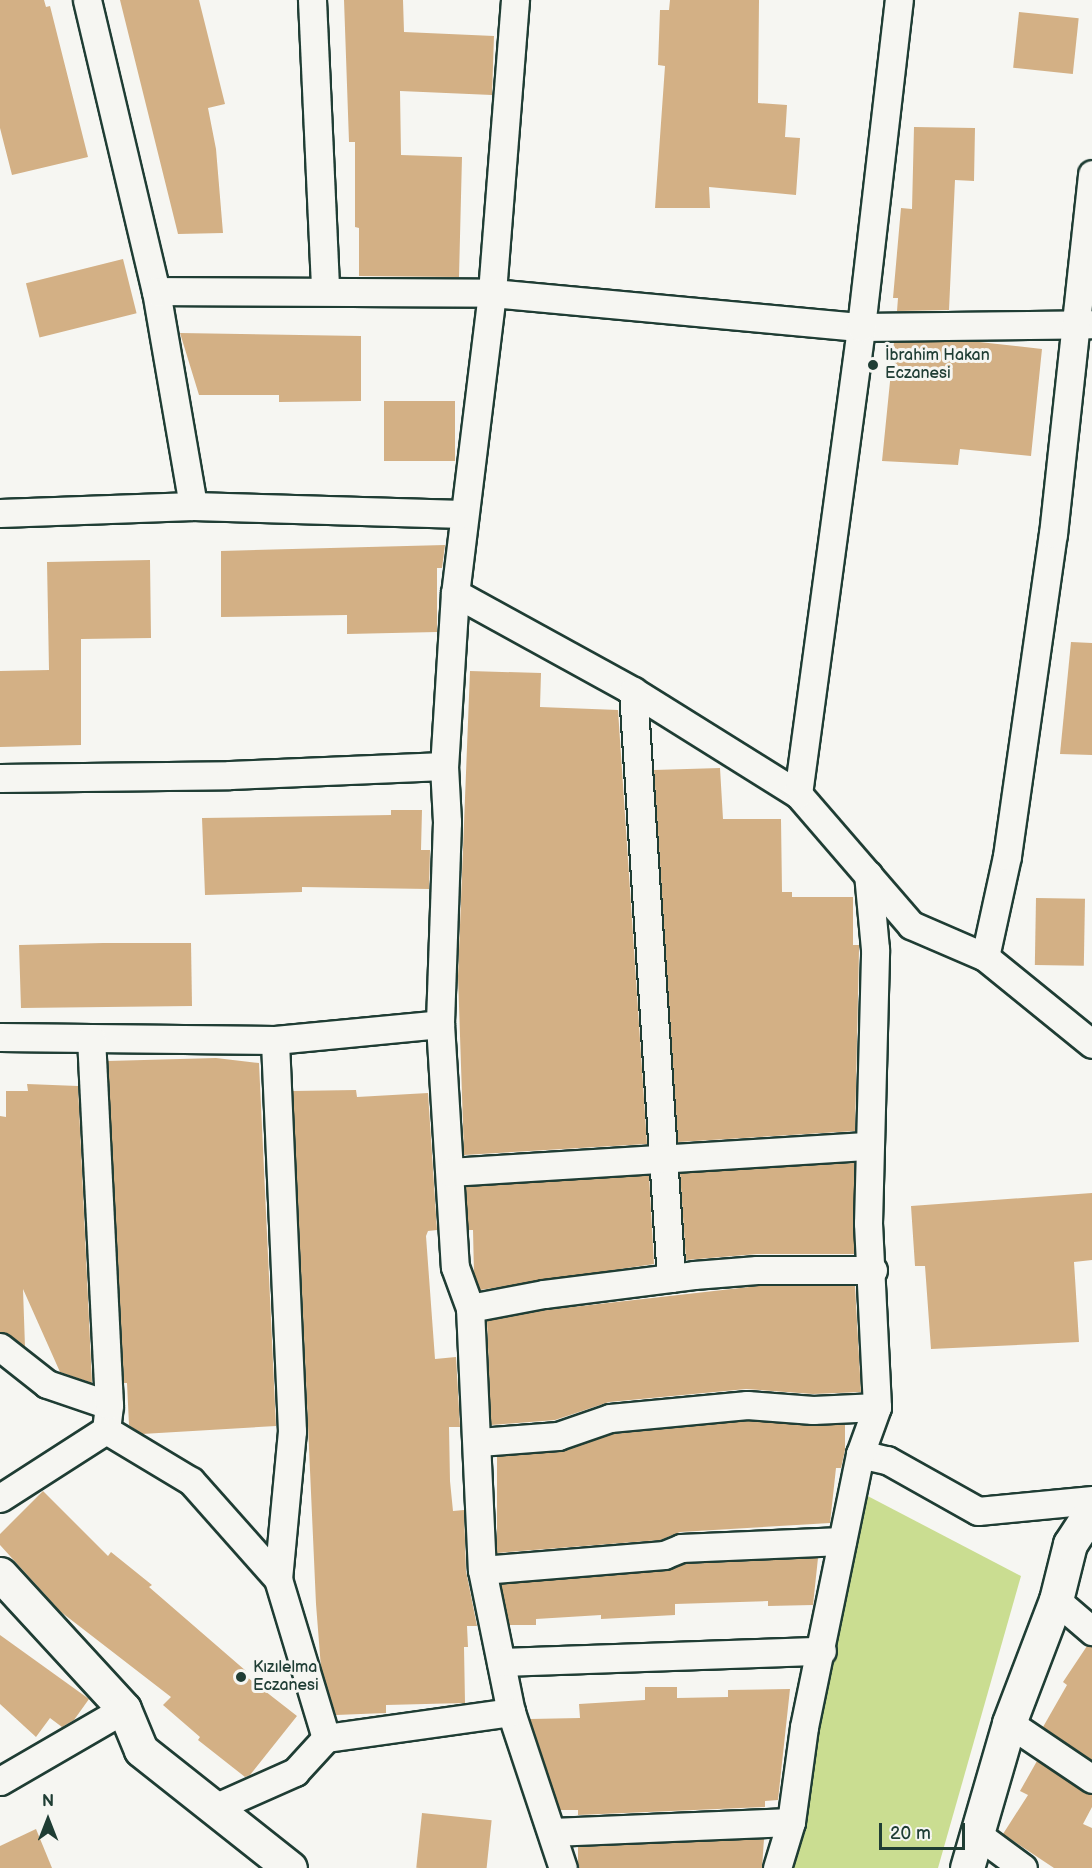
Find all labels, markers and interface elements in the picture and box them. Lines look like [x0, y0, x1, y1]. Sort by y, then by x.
place label: İbrahim Hakan Eczanesi [885, 346, 990, 384]
marker: İbrahim Hakan Eczanesi [866, 358, 880, 372]
place label: Kızılelma Eczanesi [253, 1658, 319, 1696]
marker: Kızılelma Eczanesi [234, 1670, 248, 1684]
north arrow [18, 1790, 78, 1850]
text: N [42, 1792, 54, 1811]
scale bar [882, 1811, 968, 1849]
text: 20 m [890, 1823, 931, 1844]

